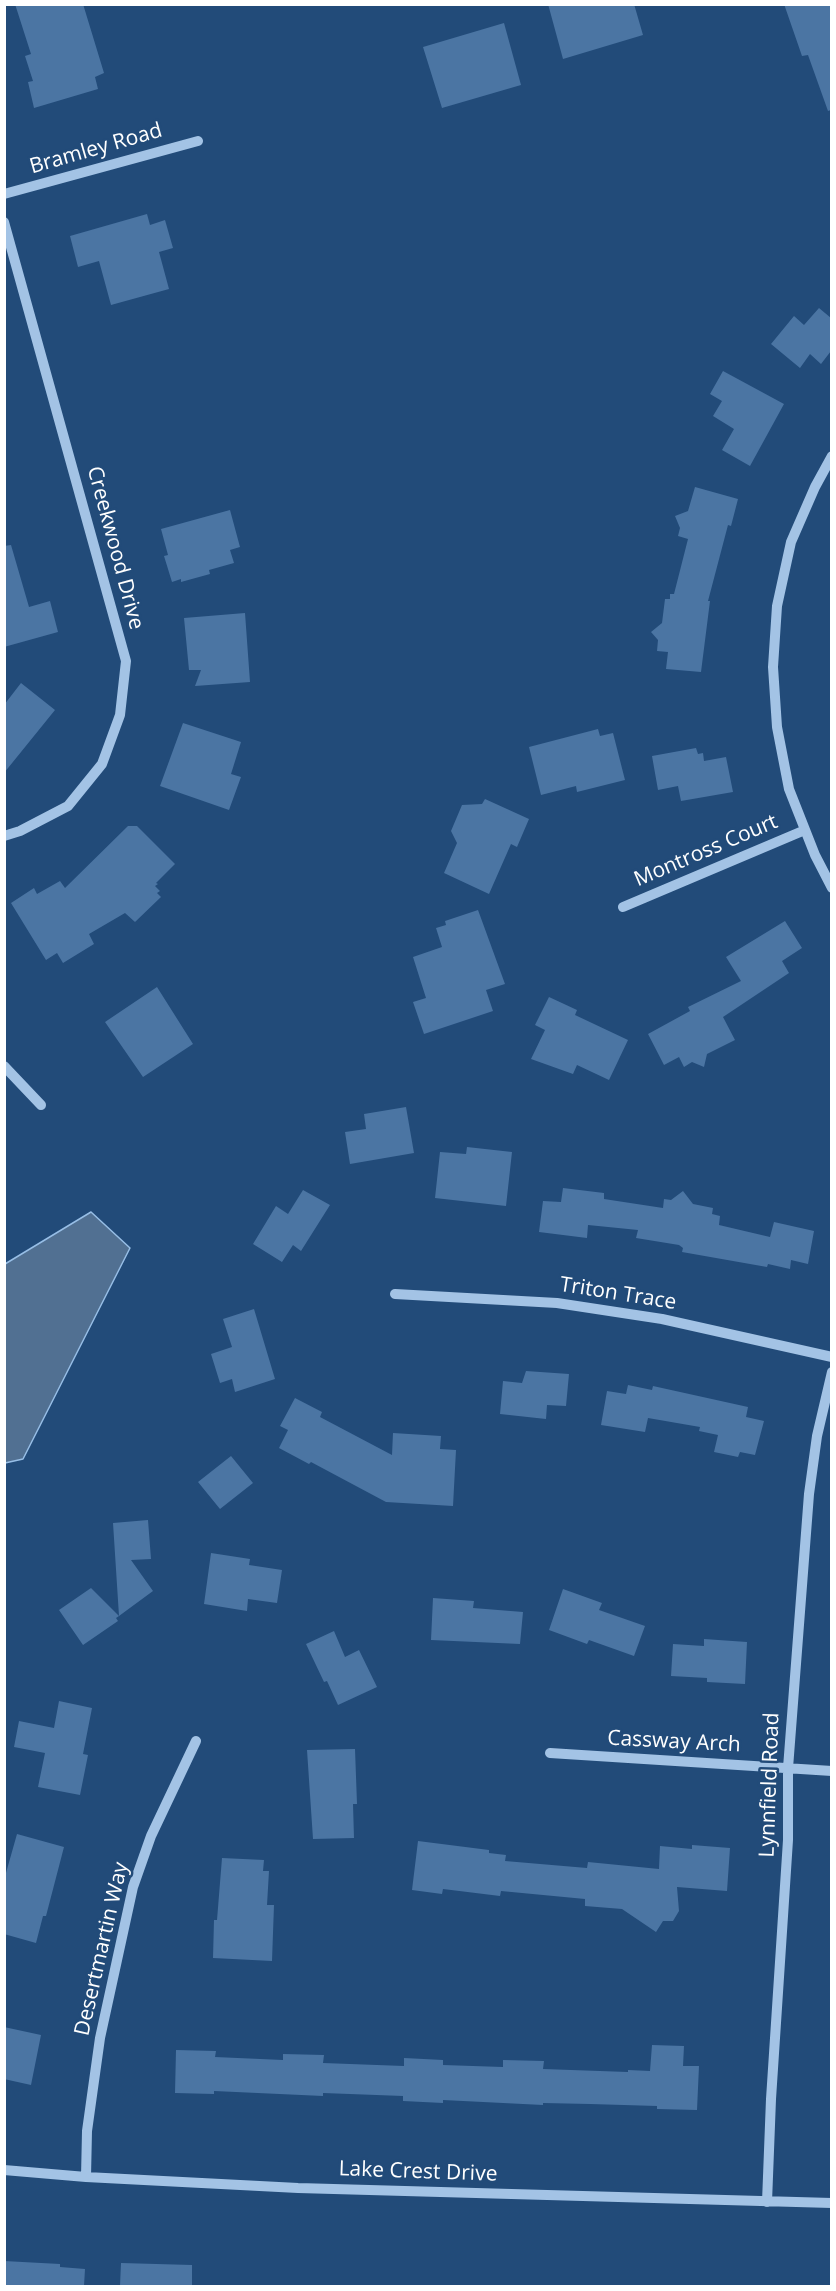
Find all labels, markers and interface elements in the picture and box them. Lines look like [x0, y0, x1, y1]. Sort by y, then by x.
street label: Bramley Road [27, 118, 165, 180]
street label: Creekwood Drive [81, 464, 149, 632]
street label: Montross Court [630, 809, 782, 893]
street label: Triton Trace [558, 1272, 678, 1316]
street label: Lynnfield Road [755, 1712, 785, 1858]
street label: Cassway Arch [607, 1726, 741, 1758]
street label: Desertmartin Way [70, 1860, 134, 2038]
street label: Lake Crest Drive [338, 2157, 498, 2187]

